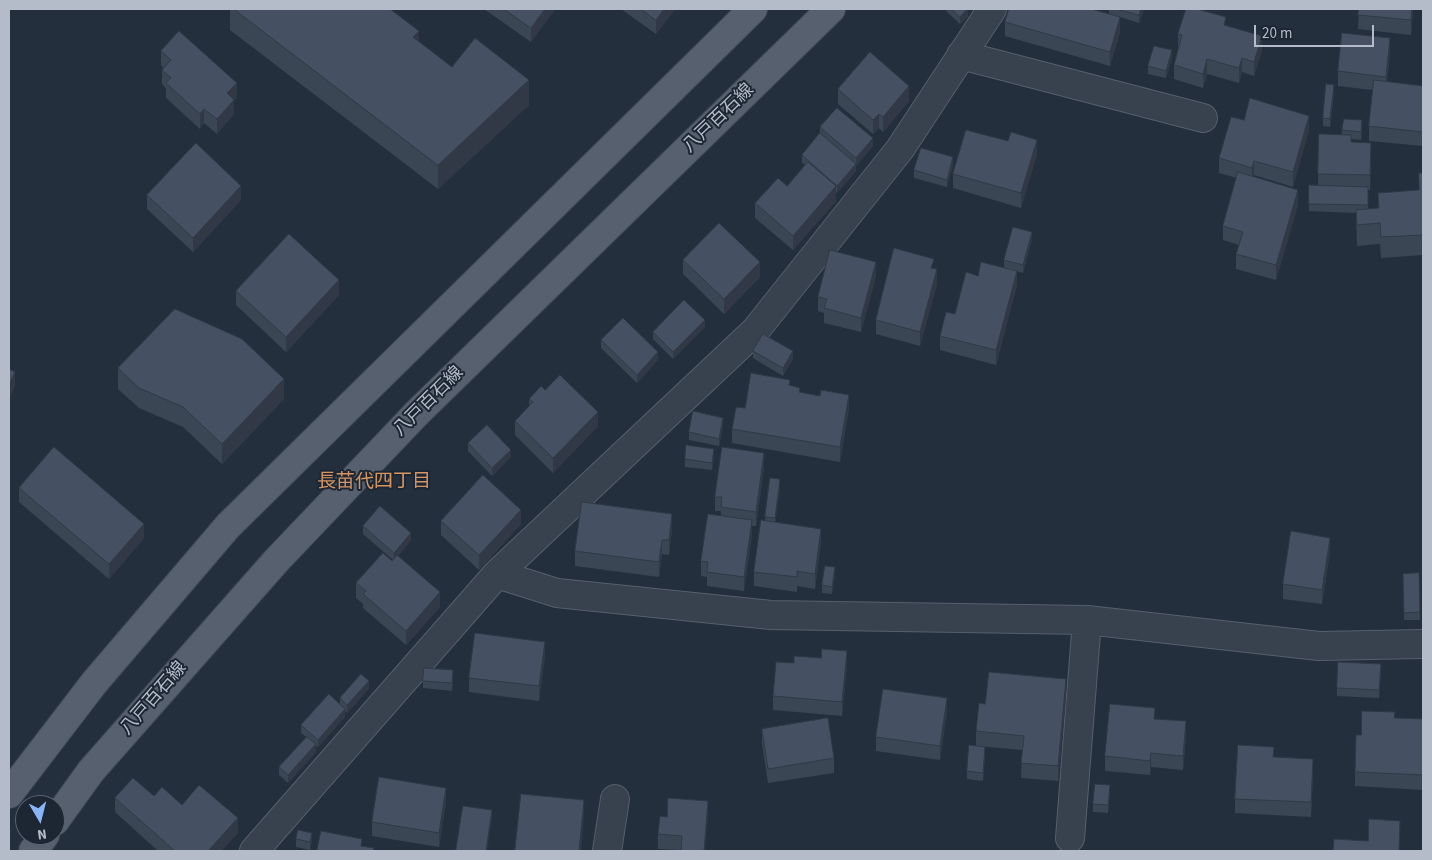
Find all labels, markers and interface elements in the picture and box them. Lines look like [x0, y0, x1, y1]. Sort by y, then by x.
scale bar [1257, 15, 1377, 47]
text: 20 m [1262, 23, 1292, 44]
street label: 八戸百石線 [679, 80, 759, 158]
street label: 八戸百石線 [390, 363, 468, 441]
district label: 長苗代四丁目 [317, 472, 431, 494]
street label: 八戸百石線 [116, 658, 192, 740]
north arrow [15, 795, 65, 845]
text: N [36, 823, 48, 844]

